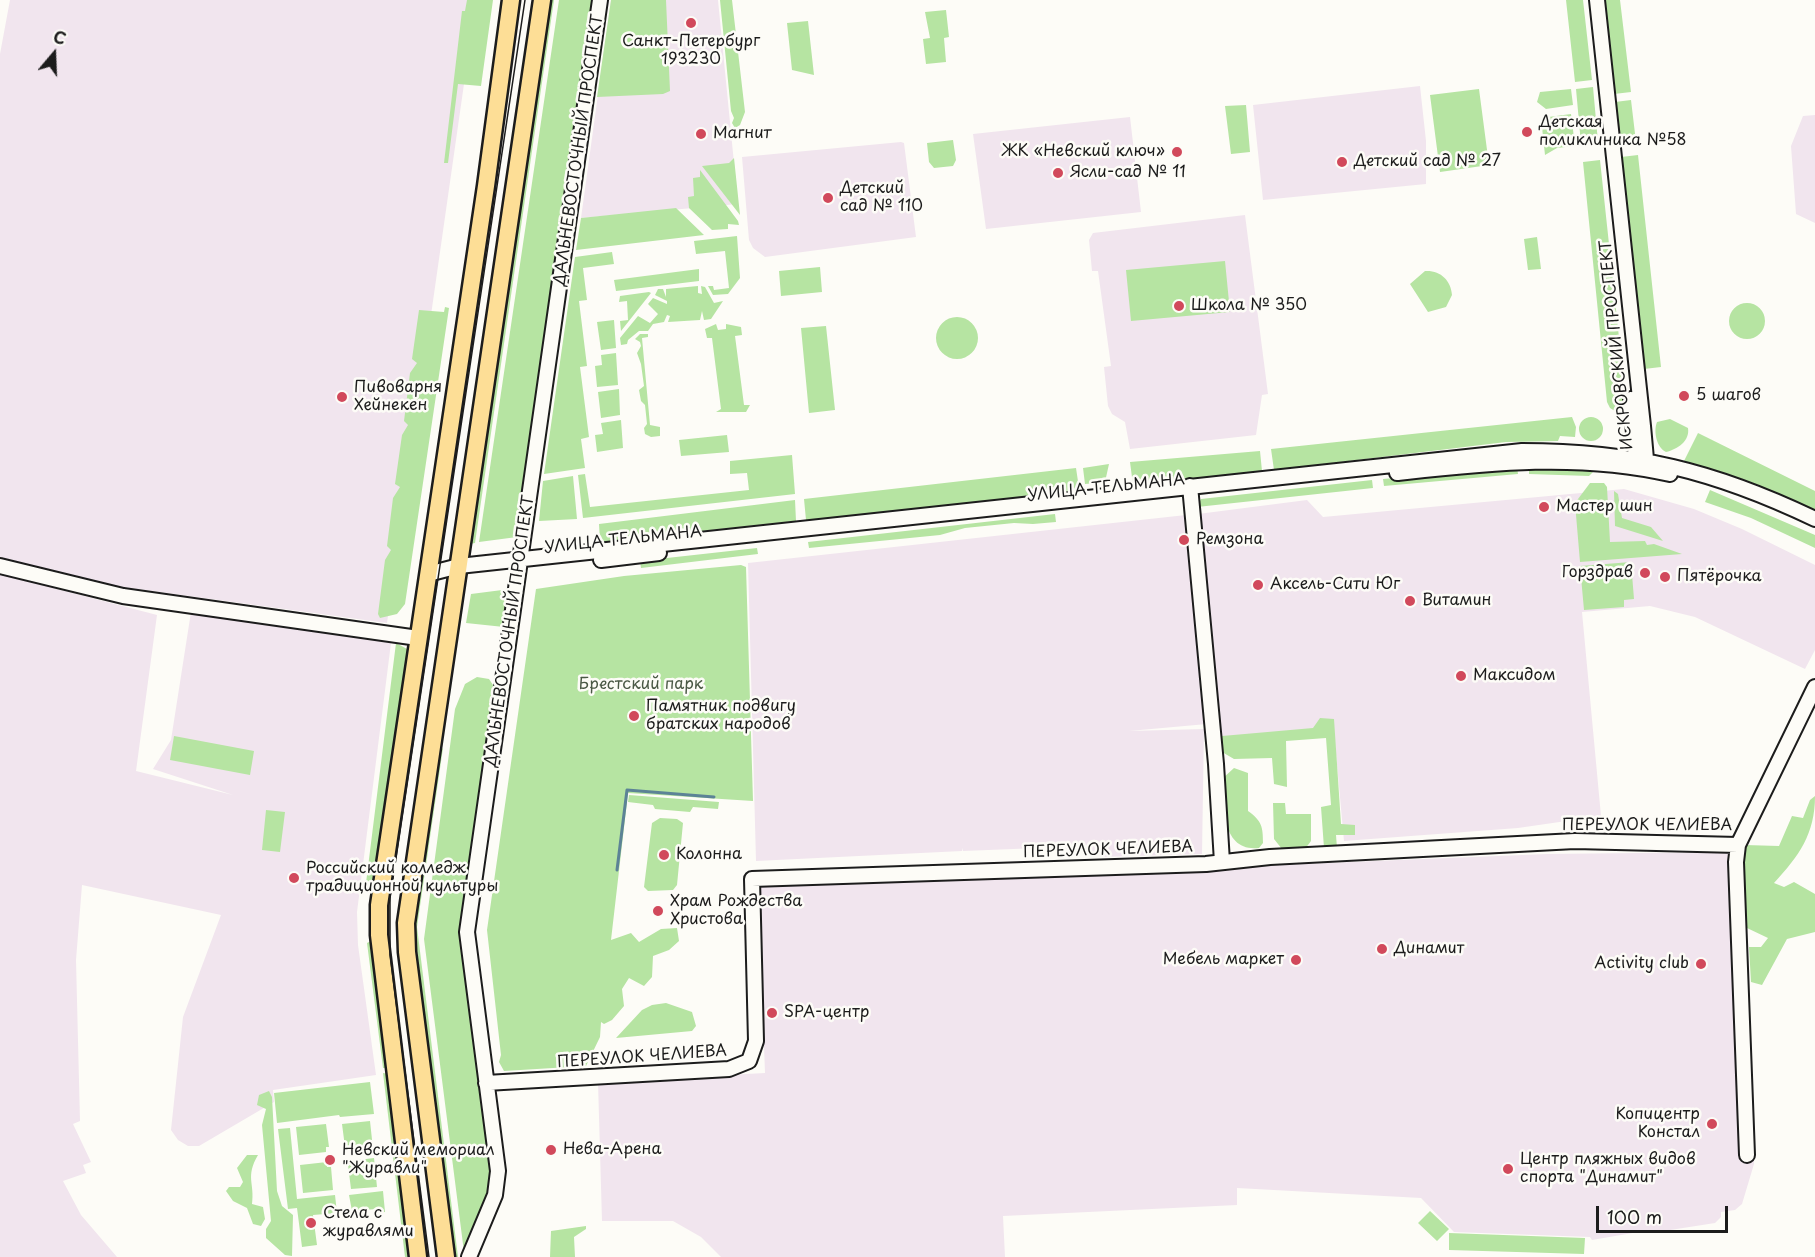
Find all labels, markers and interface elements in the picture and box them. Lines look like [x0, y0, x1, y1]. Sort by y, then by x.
street label: ДАЛЬНЕВОСТОЧНЫЙ ПРОСПЕКТ [550, 13, 608, 287]
marker: Санкт-Петербург 193230 [684, 16, 698, 30]
north arrow [24, 24, 84, 84]
text: С [50, 24, 69, 50]
place label: Санкт-Петербург 193230 [622, 32, 760, 70]
place label: Детская поликлиника №58 [1539, 113, 1686, 151]
place label: Магнит [713, 124, 772, 144]
marker: Детская поликлиника №58 [1520, 125, 1534, 139]
marker: Магнит [694, 127, 708, 141]
place label: ЖК «Невский ключ» [1001, 142, 1165, 162]
marker: ЖК «Невский ключ» [1170, 145, 1184, 159]
place label: Детский сад № 27 [1354, 152, 1501, 172]
marker: Детский сад № 27 [1335, 155, 1349, 169]
place label: Ясли-сад № 11 [1070, 163, 1186, 183]
marker: Ясли-сад № 11 [1051, 166, 1065, 180]
place label: Детский сад № 110 [840, 179, 923, 217]
marker: Детский сад № 110 [821, 191, 835, 205]
street label: ИСКРОВСКИЙ ПРОСПЕКТ [1596, 239, 1638, 451]
place label: Школа № 350 [1191, 296, 1307, 316]
marker: Школа № 350 [1172, 299, 1186, 313]
place label: Пивоварня Хейнекен [354, 378, 442, 416]
place label: 5 шагов [1696, 386, 1761, 406]
marker: 5 шагов [1677, 389, 1691, 403]
marker: Пивоварня Хейнекен [335, 390, 349, 404]
street label: УЛИЦА ТЕЛЬМАНА [1026, 470, 1186, 506]
street label: ДАЛЬНЕВОСТОЧНЫЙ ПРОСПЕКТ [481, 494, 539, 768]
place label: Мастер шин [1556, 497, 1653, 517]
marker: Мастер шин [1537, 500, 1551, 514]
street label: УЛИЦА ТЕЛЬМАНА [543, 522, 703, 558]
place label: Ремзона [1196, 530, 1263, 550]
marker: Ремзона [1177, 533, 1191, 547]
place label: Горздрав [1562, 563, 1633, 583]
marker: Горздрав [1638, 566, 1652, 580]
place label: Пятёрочка [1677, 567, 1762, 587]
marker: Пятёрочка [1658, 570, 1672, 584]
place label: Аксель-Сити Юг [1270, 575, 1400, 595]
marker: Аксель-Сити Юг [1251, 578, 1265, 592]
place label: Витамин [1422, 591, 1492, 611]
marker: Витамин [1403, 594, 1417, 608]
place label: Максидом [1473, 666, 1556, 686]
marker: Максидом [1454, 669, 1468, 683]
park label: Брестский парк [579, 675, 703, 695]
place label: Памятник подвигу братских народов [646, 697, 796, 735]
marker: Памятник подвигу братских народов [627, 709, 641, 723]
street label: ПЕРЕУЛОК ЧЕЛИЕВА [1562, 816, 1732, 836]
street label: ПЕРЕУЛОК ЧЕЛИЕВА [1023, 837, 1193, 863]
place label: Колонна [676, 845, 742, 865]
marker: Колонна [657, 848, 671, 862]
place label: Российский колледж традиционной культуры [306, 859, 498, 897]
marker: Российский колледж традиционной культуры [287, 871, 301, 885]
place label: Храм Рождества Христова [670, 892, 802, 930]
marker: Храм Рождества Христова [651, 904, 665, 918]
place label: Динамит [1394, 939, 1464, 959]
marker: Динамит [1375, 942, 1389, 956]
place label: Мебель маркет [1163, 950, 1284, 970]
marker: Мебель маркет [1289, 953, 1303, 967]
place label: Activity club [1594, 954, 1689, 974]
marker: Activity club [1694, 957, 1708, 971]
place label: SPA-центр [784, 1003, 869, 1023]
marker: SPA-центр [765, 1006, 779, 1020]
street label: ПЕРЕУЛОК ЧЕЛИЕВА [556, 1041, 728, 1073]
place label: Копицентр Констал [1615, 1105, 1700, 1143]
marker: Копицентр Констал [1705, 1117, 1719, 1131]
place label: Нева-Арена [563, 1140, 661, 1160]
place label: Невский мемориал "Журавли" [342, 1141, 495, 1179]
marker: Нева-Арена [544, 1143, 558, 1157]
place label: Центр пляжных видов спорта "Динамит" [1520, 1150, 1695, 1188]
marker: Невский мемориал "Журавли" [323, 1153, 337, 1167]
marker: Центр пляжных видов спорта "Динамит" [1501, 1162, 1515, 1176]
scale bar [1599, 1194, 1731, 1232]
text: 100 m [1607, 1203, 1662, 1230]
place label: Стела с журавлями [323, 1204, 414, 1242]
marker: Стела с журавлями [304, 1216, 318, 1230]

